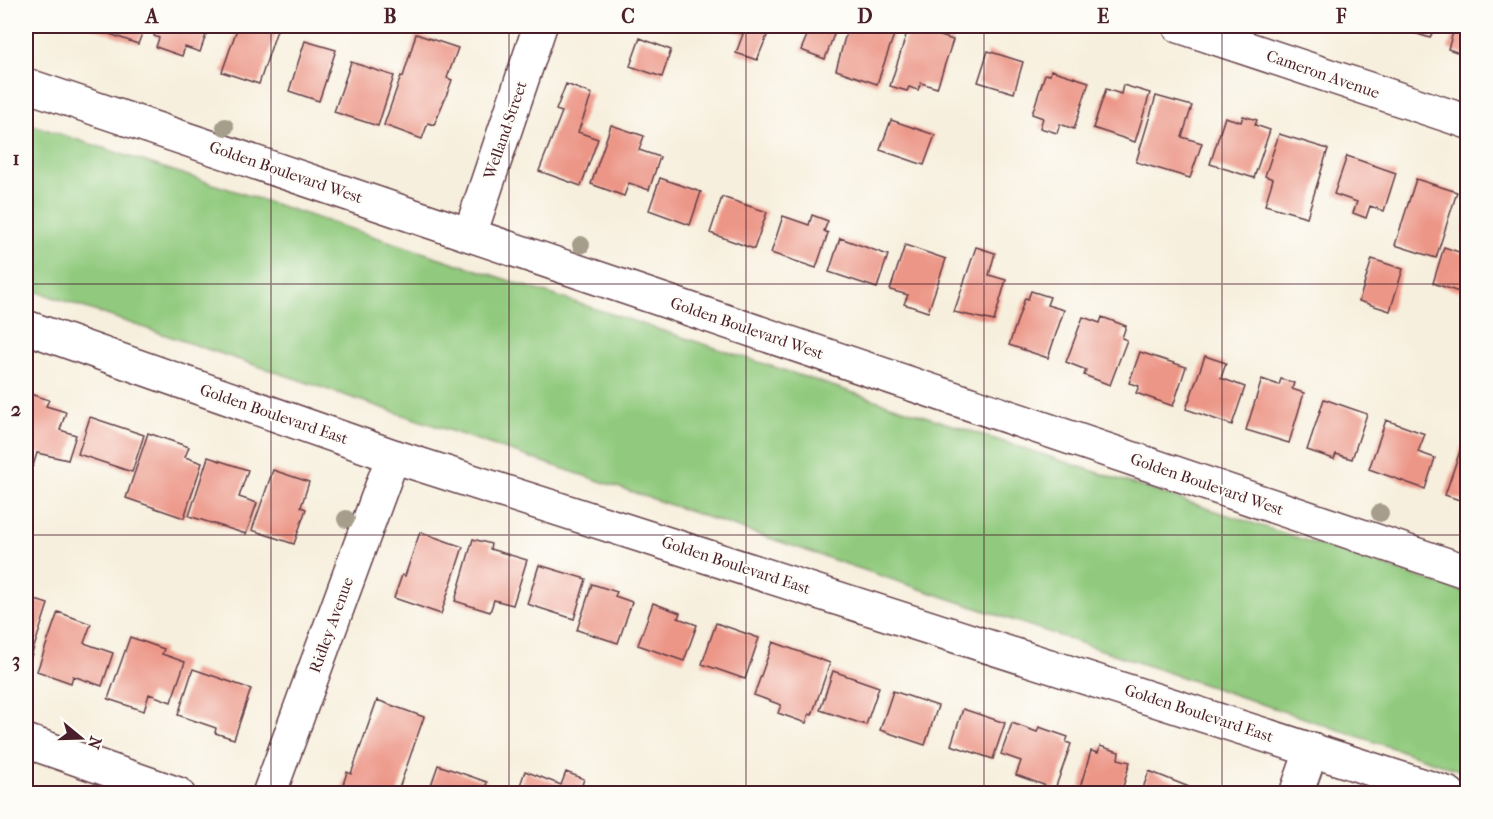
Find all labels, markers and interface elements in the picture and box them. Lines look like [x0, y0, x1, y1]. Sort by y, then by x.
text: A [144, 5, 160, 28]
text: B [383, 5, 397, 28]
text: C [621, 5, 635, 28]
text: D [857, 5, 873, 28]
text: E [1097, 5, 1109, 28]
text: F [1335, 5, 1347, 28]
street label: Cameron Avenue [1264, 46, 1382, 102]
street label: Welland Street [479, 78, 531, 182]
street label: Golden Boulevard West [207, 137, 365, 207]
text: 1 [12, 147, 20, 170]
street label: Golden Boulevard West [668, 293, 826, 363]
street label: Golden Boulevard East [198, 380, 351, 448]
text: 2 [11, 398, 21, 421]
street label: Golden Boulevard West [1128, 449, 1286, 519]
street label: Golden Boulevard East [659, 532, 813, 598]
street label: Ridley Avenue [305, 574, 357, 675]
text: 3 [12, 649, 20, 672]
street label: Golden Boulevard East [1122, 680, 1276, 746]
north arrow [51, 708, 111, 768]
text: N [83, 734, 106, 752]

